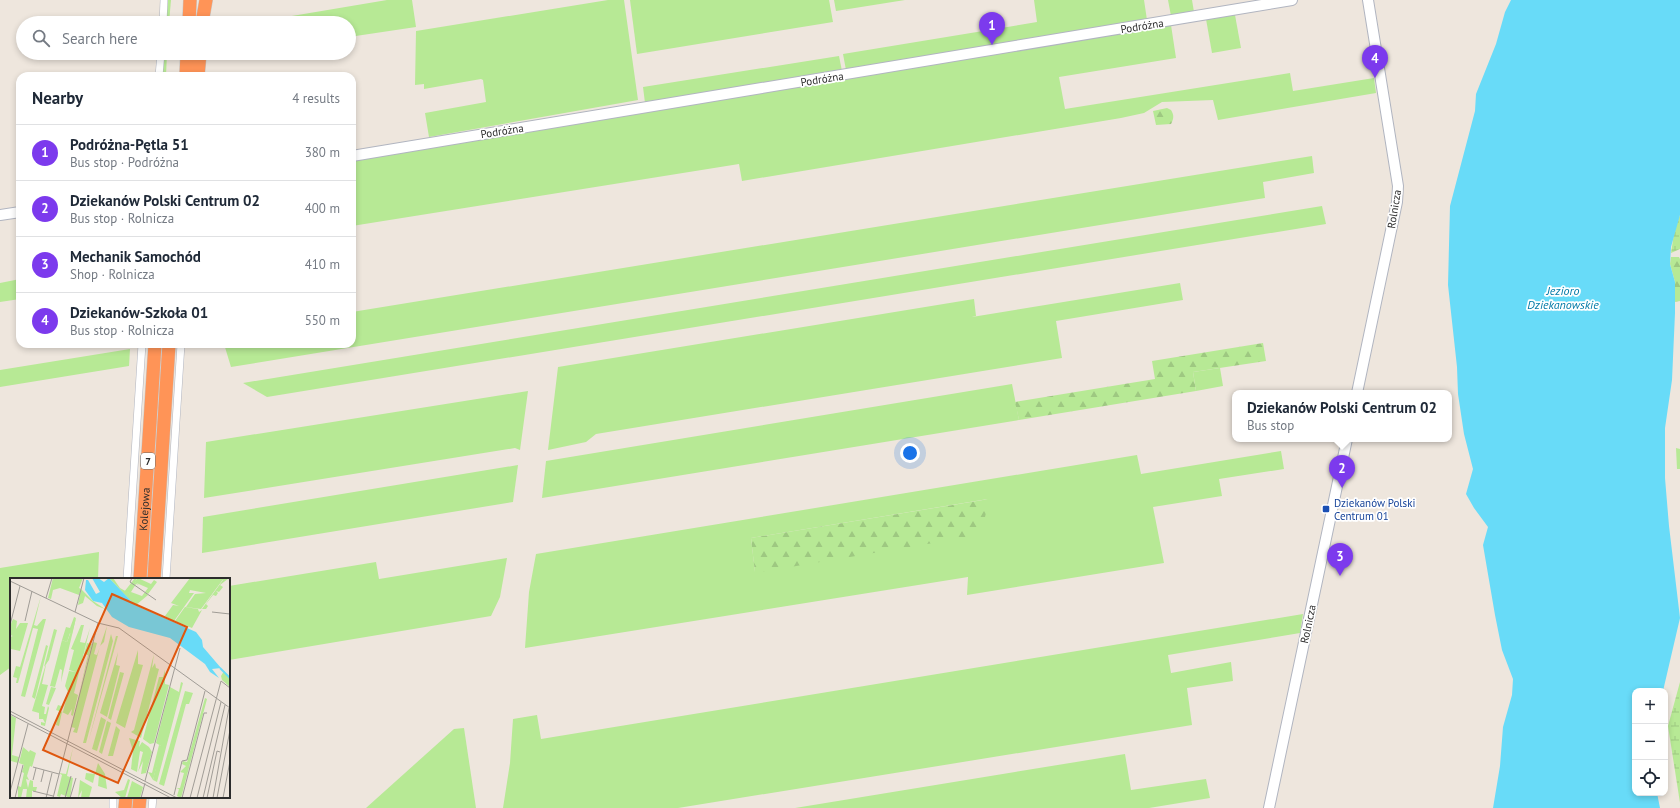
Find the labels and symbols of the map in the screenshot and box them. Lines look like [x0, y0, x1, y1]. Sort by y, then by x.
pin: 1 [979, 12, 1005, 45]
street label: Podróżna [1119, 16, 1165, 36]
pin: 4 [1362, 45, 1388, 78]
street label: Podróżna [799, 69, 845, 89]
street label: Podróżna [479, 121, 525, 141]
street label: Rolnicza [1384, 189, 1404, 229]
water label: Jezioro Dziekanowskie [1527, 283, 1599, 312]
your location [900, 443, 920, 463]
road number: 7 [141, 453, 155, 469]
pin: 2 [1329, 455, 1355, 488]
street label: Kolejowa [136, 487, 153, 531]
place label: Dziekanów Polski Centrum 01 [1334, 496, 1415, 523]
marker: Dziekanów Polski Centrum 01 [1321, 504, 1331, 514]
pin: 3 [1327, 543, 1353, 576]
inset map [10, 578, 230, 798]
street label: Rolnicza [1297, 603, 1319, 645]

